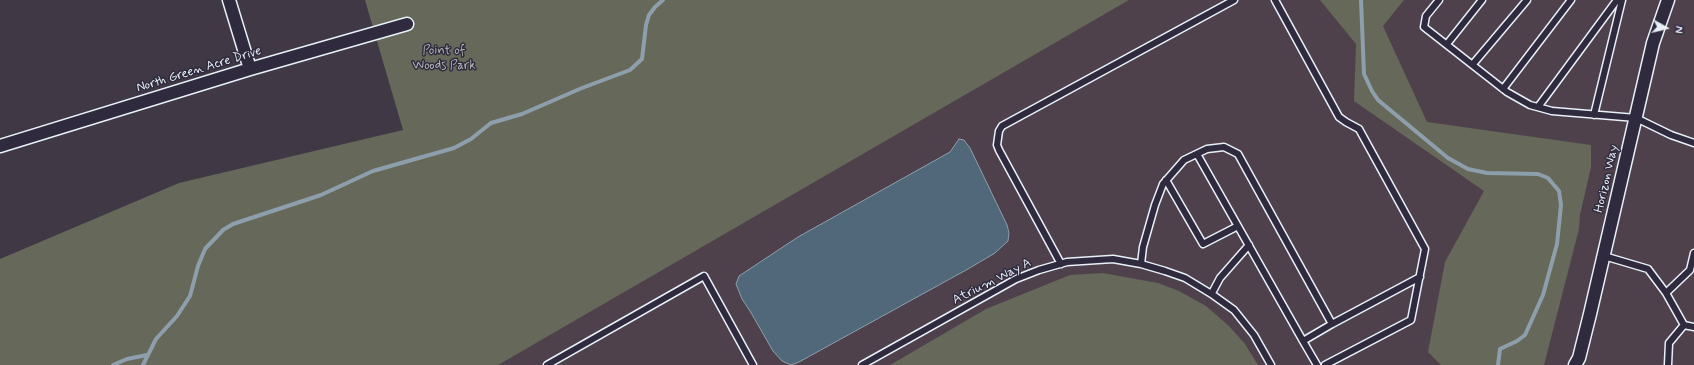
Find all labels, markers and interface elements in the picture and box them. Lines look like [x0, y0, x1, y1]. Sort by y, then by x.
north arrow [1646, 8, 1686, 48]
text: N [1670, 25, 1685, 34]
park label: Point of Woods Park [412, 43, 476, 74]
street label: North Green Acre Drive [135, 44, 263, 96]
street label: Horizon Way [1592, 144, 1622, 214]
street label: Atrium Way A [950, 255, 1034, 309]

